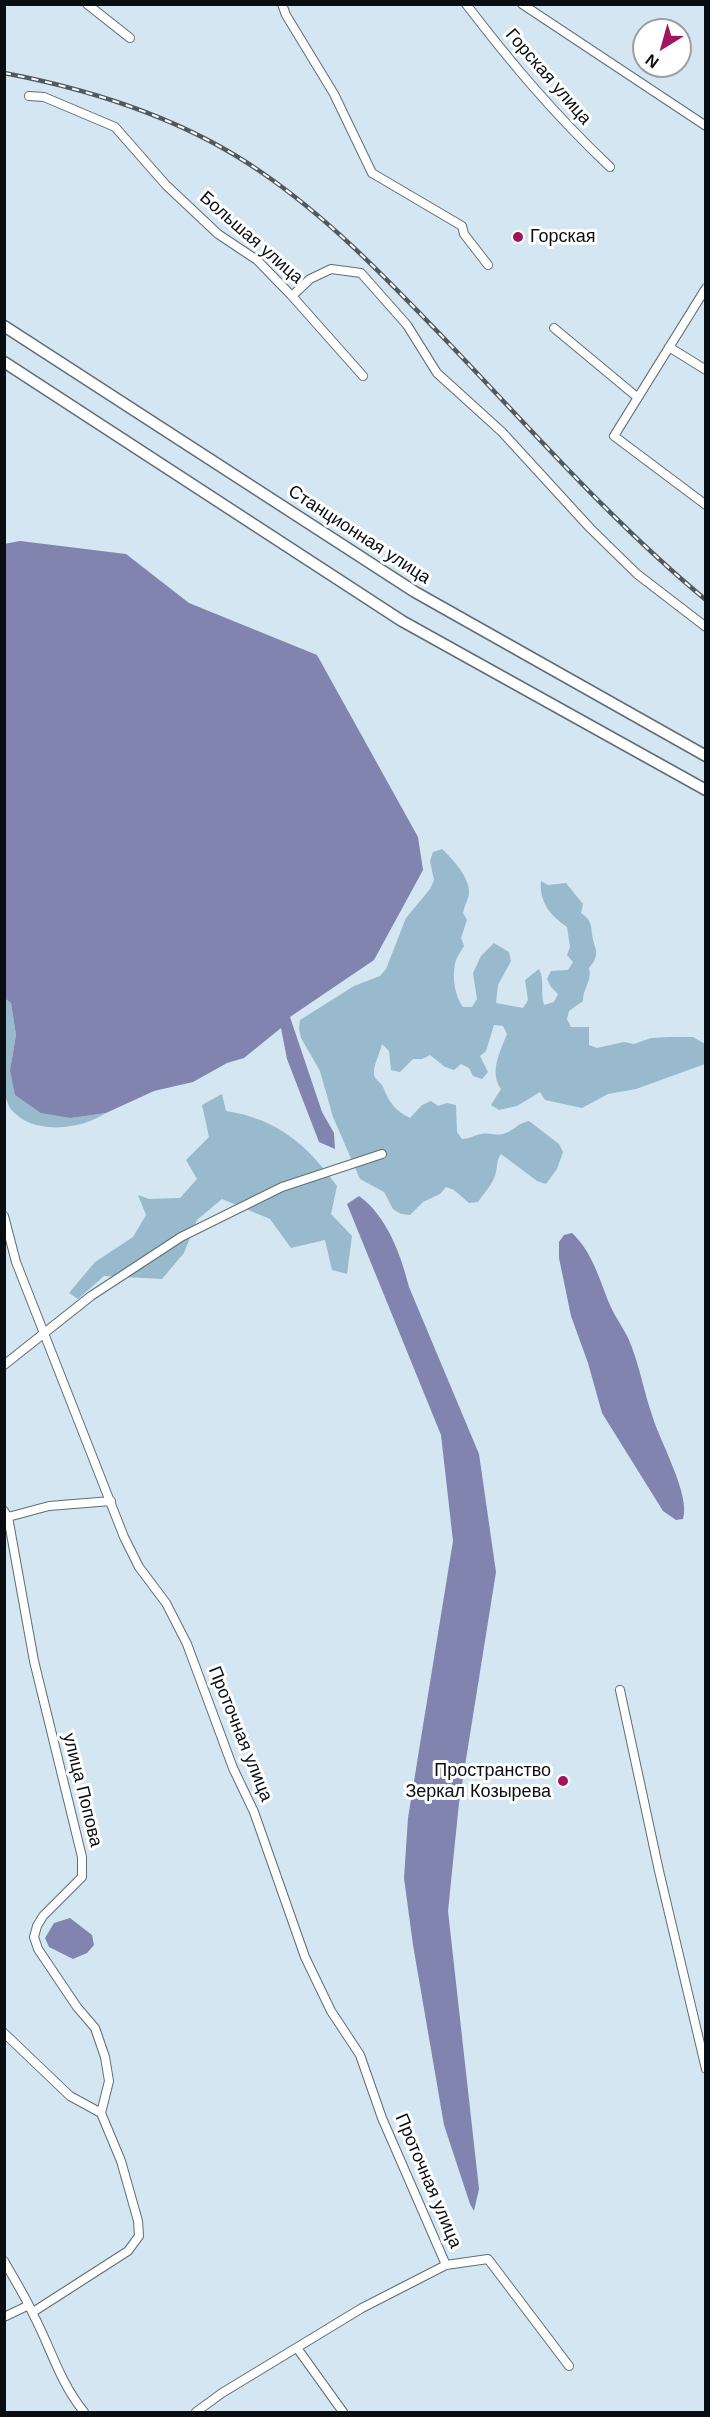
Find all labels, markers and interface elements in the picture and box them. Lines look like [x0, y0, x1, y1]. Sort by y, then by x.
north arrow [632, 18, 692, 78]
street label: Горская улица [500, 25, 596, 129]
text: N [642, 51, 662, 71]
street label: Большая улица [195, 187, 307, 289]
place label: Горская [530, 226, 596, 248]
marker: Горская [511, 230, 525, 244]
street label: Станционная улица [284, 481, 434, 589]
street label: Проточная улица [203, 1663, 277, 1805]
street label: улица Попова [57, 1731, 107, 1849]
place label: Пространство Зеркал Козырева [405, 1760, 551, 1802]
marker: Пространство Зеркал Козырева [556, 1774, 570, 1788]
street label: Проточная улица [390, 2111, 466, 2251]

